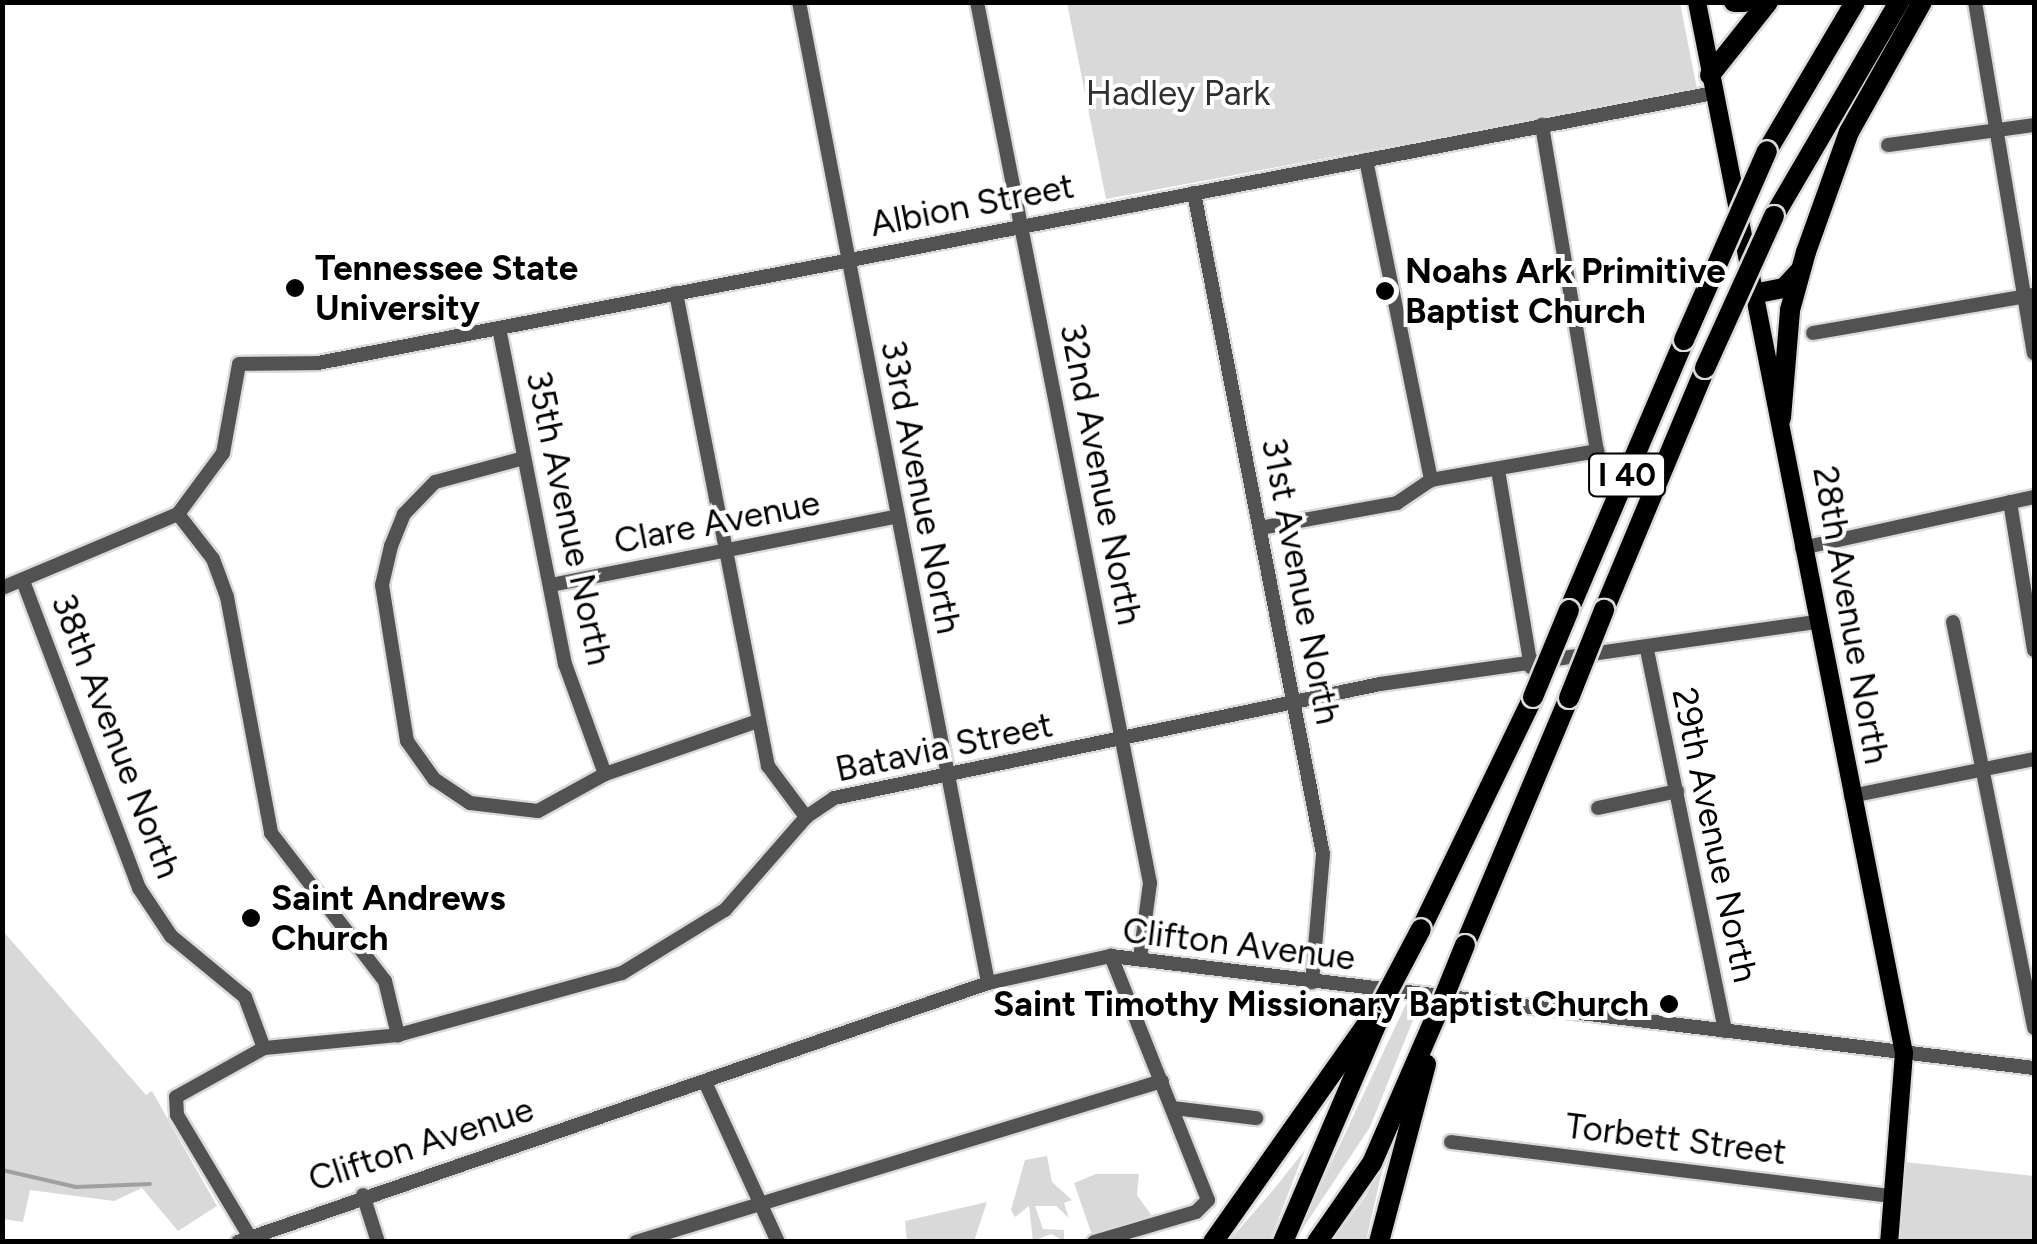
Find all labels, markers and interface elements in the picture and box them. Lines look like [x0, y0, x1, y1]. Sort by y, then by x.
park label: Hadley Park [1086, 72, 1270, 114]
street label: Albion Street [867, 165, 1077, 245]
place label: Tennessee State University [315, 247, 578, 329]
place label: Noahs Ark Primitive Baptist Church [1405, 250, 1726, 332]
marker: Tennessee State University [284, 277, 306, 299]
marker: Noahs Ark Primitive Baptist Church [1374, 280, 1396, 302]
street label: 32nd Avenue North [1051, 320, 1151, 628]
street label: 33rd Avenue North [872, 337, 970, 637]
street label: 35th Avenue North [517, 367, 621, 669]
street label: 31st Avenue North [1253, 434, 1349, 728]
road number: I 40 [1587, 448, 1667, 502]
street label: 28th Avenue North [1804, 463, 1898, 767]
street label: Clare Avenue [611, 481, 823, 563]
street label: 38th Avenue North [42, 588, 190, 884]
street label: 29th Avenue North [1663, 684, 1767, 986]
street label: Batavia Street [832, 704, 1056, 790]
place label: Saint Andrews Church [271, 877, 505, 959]
marker: Saint Andrews Church [240, 907, 262, 929]
street label: Clifton Avenue [1120, 909, 1358, 979]
place label: Saint Timothy Missionary Baptist Church [993, 983, 1649, 1025]
marker: Saint Timothy Missionary Baptist Church [1658, 993, 1680, 1015]
street label: Clifton Avenue [303, 1088, 539, 1200]
street label: Torbett Street [1563, 1105, 1789, 1173]

